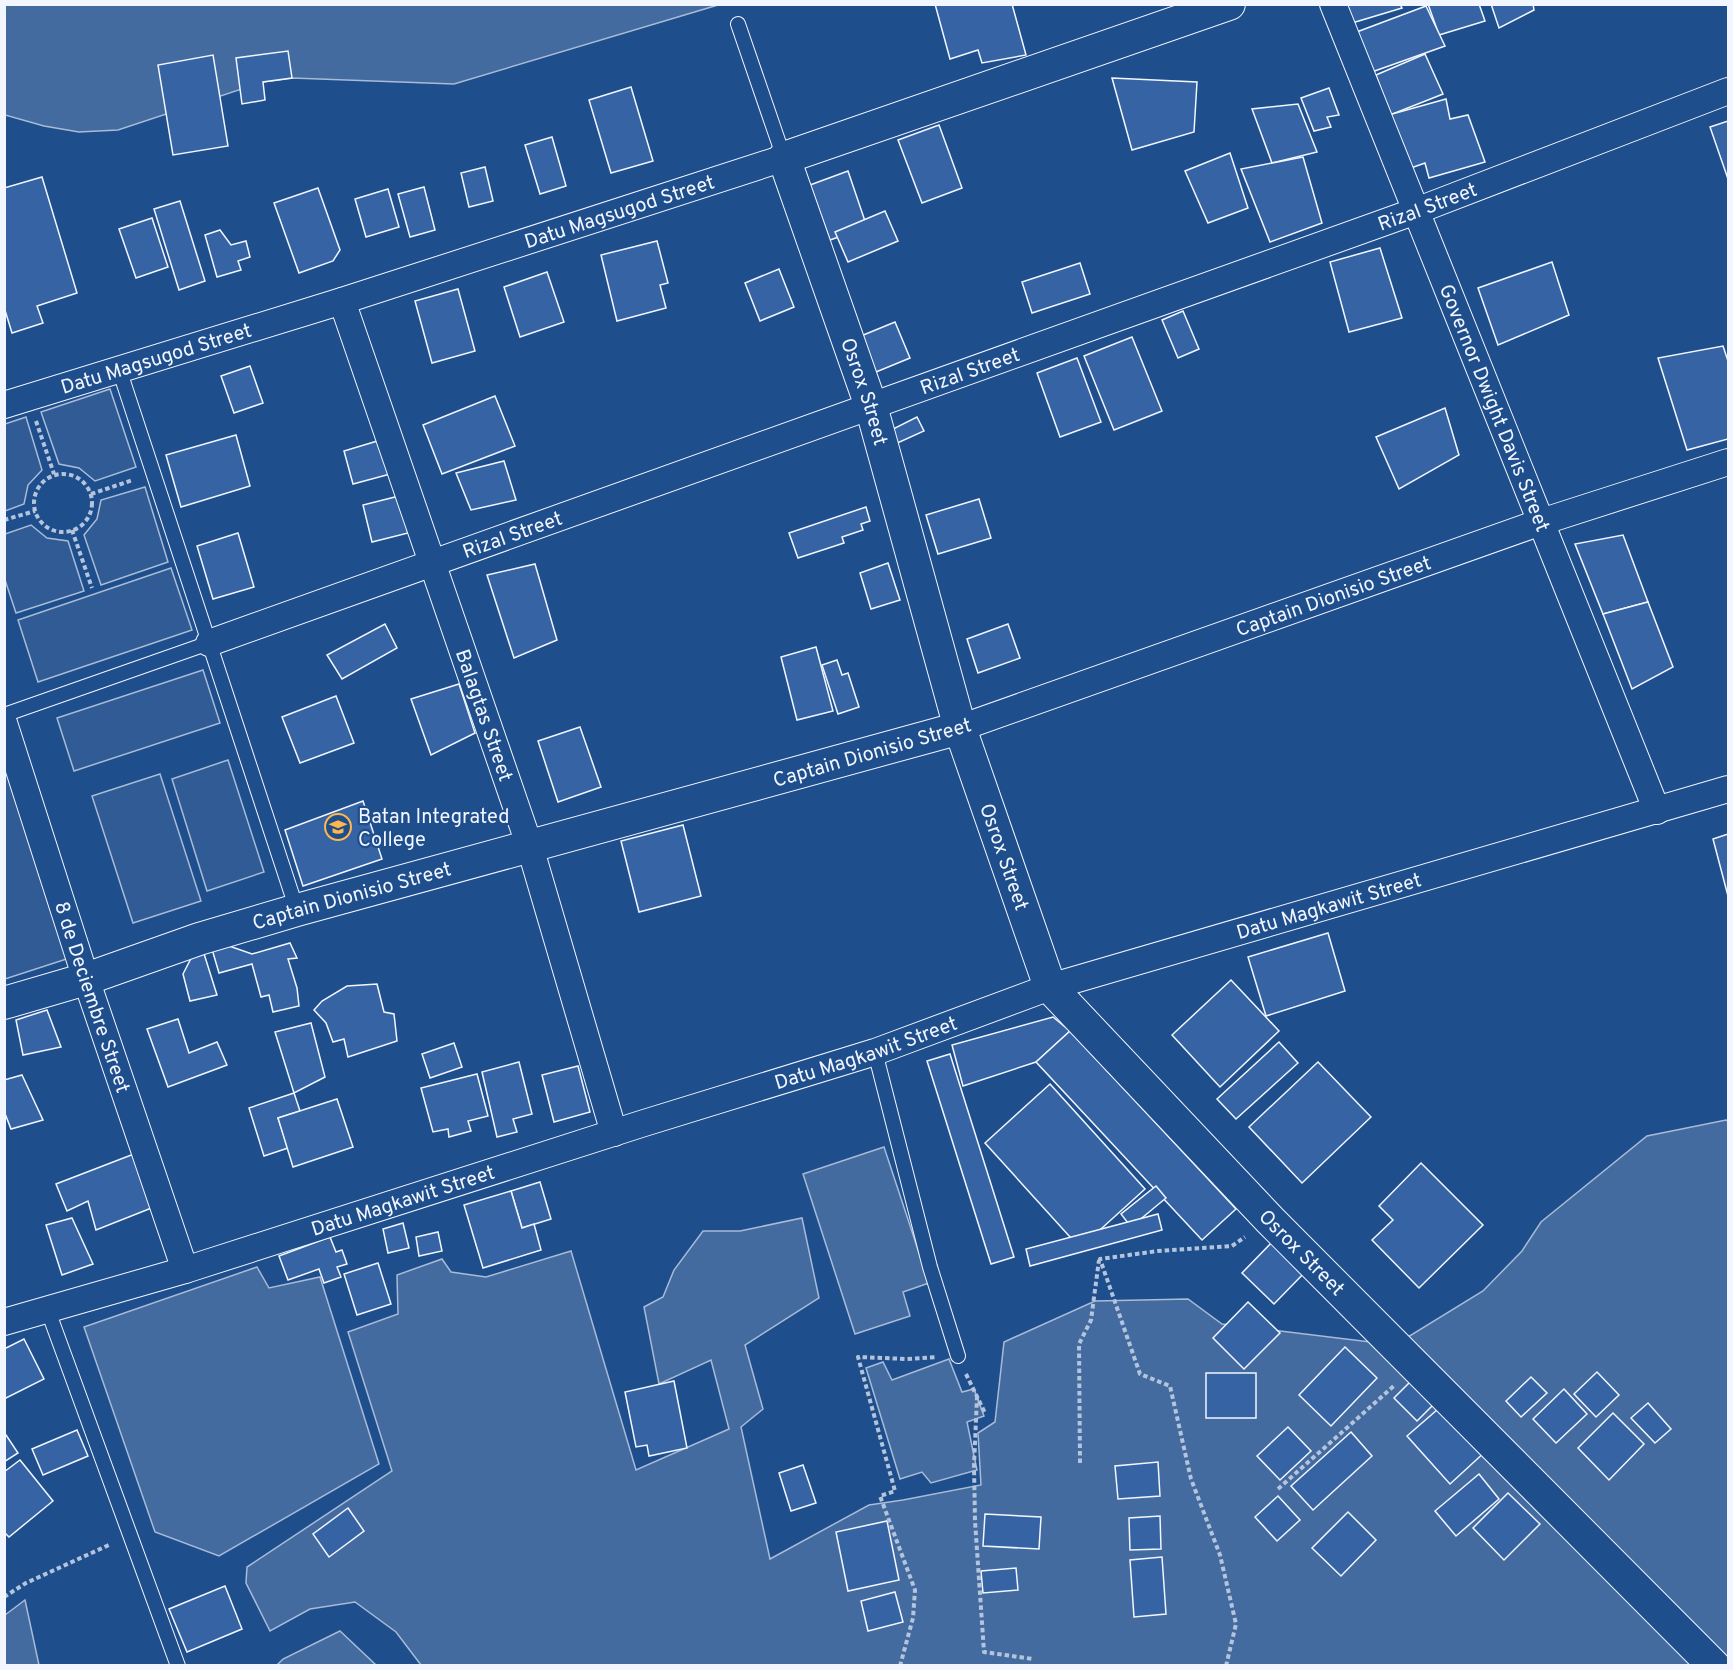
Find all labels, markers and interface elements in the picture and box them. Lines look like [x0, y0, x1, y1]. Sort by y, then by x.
street label: Datu Magsugod Street [522, 170, 718, 256]
street label: Rizal Street [1375, 178, 1481, 239]
street label: Governor Dwight Davis Street [1432, 281, 1555, 536]
street label: Datu Magsugod Street [58, 319, 255, 402]
street label: Osrox Street [833, 335, 892, 449]
street label: Rizal Street [917, 343, 1024, 402]
street label: Rizal Street [459, 507, 566, 566]
street label: Captain Dionisio Street [1233, 551, 1435, 644]
street label: Balagtas Street [448, 646, 518, 785]
street label: Captain Dionisio Street [770, 713, 975, 795]
street label: Osrox Street [972, 800, 1033, 914]
place label: Batan Integrated College [358, 805, 509, 854]
school or university icon: Batan Integrated College [323, 812, 353, 842]
street label: Captain Dionisio Street [250, 857, 454, 937]
street label: Datu Magkawit Street [1234, 868, 1425, 947]
street label: 8 de Deciembre Street [47, 899, 135, 1097]
street label: Datu Magkawit Street [772, 1011, 962, 1097]
street label: Datu Magkawit Street [308, 1161, 498, 1244]
street label: Osrox Street [1252, 1205, 1349, 1302]

